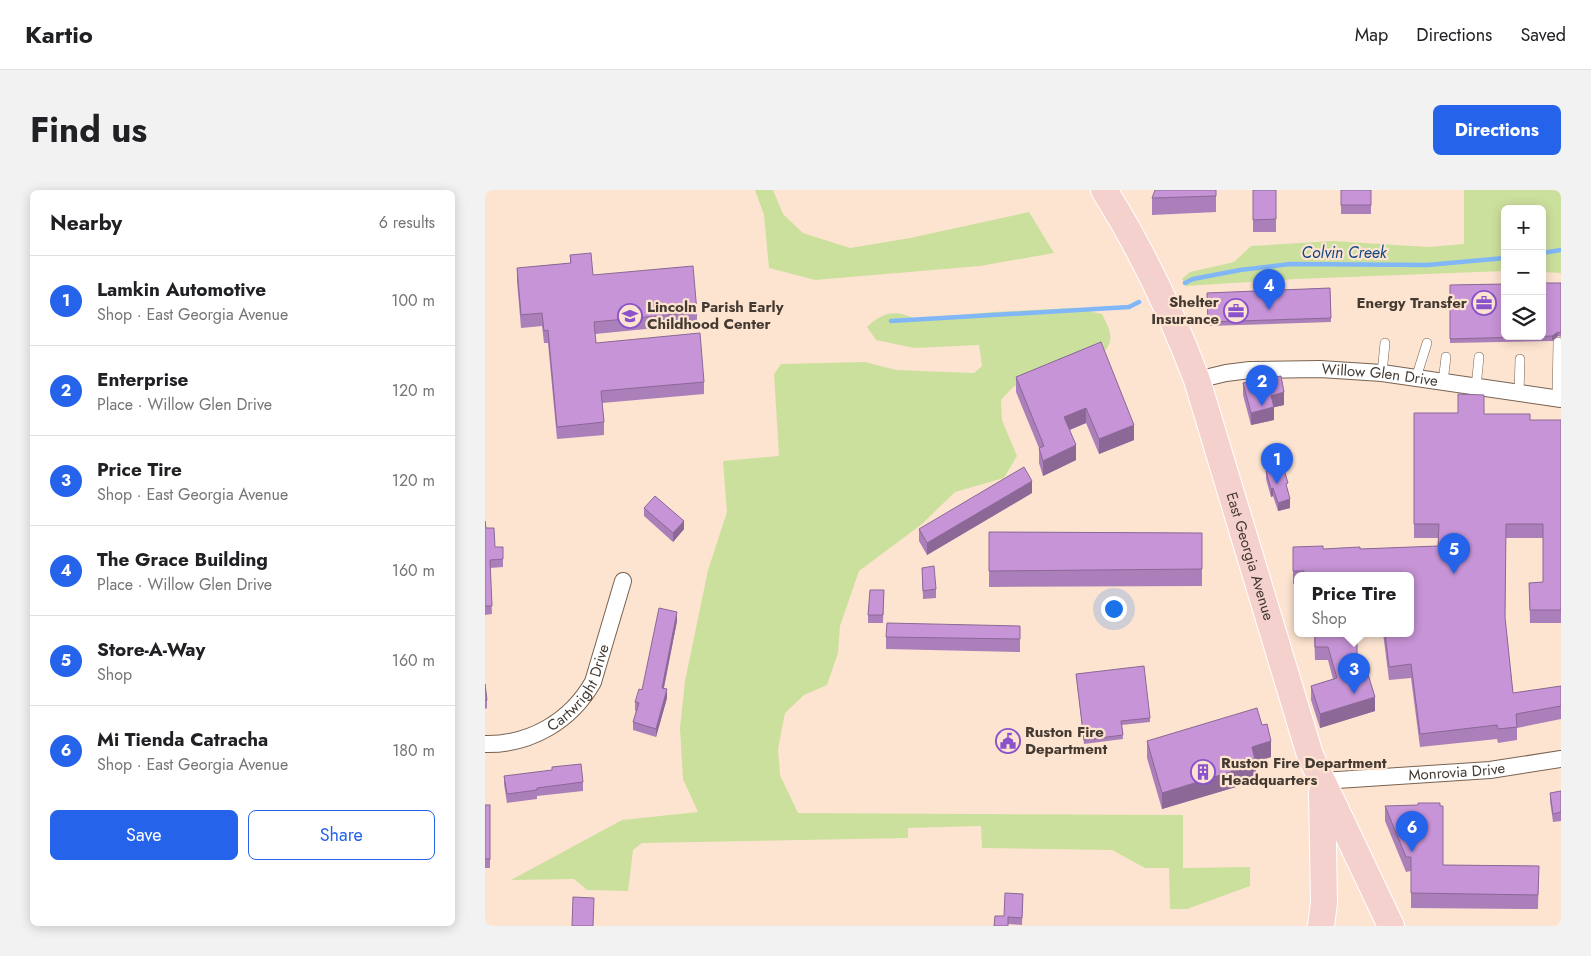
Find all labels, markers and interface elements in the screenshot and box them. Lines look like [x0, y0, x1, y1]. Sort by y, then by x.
text: Kartio [25, 17, 93, 52]
text: Map [1355, 22, 1388, 48]
text: Directions [1416, 22, 1492, 48]
text: Saved [1520, 22, 1566, 48]
text: Find us [30, 105, 147, 155]
button: Directions [1433, 105, 1561, 155]
map controls [1501, 205, 1546, 340]
button: + [1501, 205, 1546, 250]
text: Nearby [50, 208, 122, 238]
text: 6 results [379, 211, 435, 234]
water label: Colvin Creek [1301, 241, 1388, 264]
button: − [1501, 250, 1546, 295]
pin: 4 [1253, 269, 1285, 310]
text: Lamkin Automotive [97, 276, 266, 303]
text: 1 [62, 289, 70, 312]
text: 100 m [391, 289, 435, 312]
office icon: Energy Transfer [1471, 290, 1497, 316]
place label: Shelter Insurance [1151, 291, 1220, 330]
place label: Energy Transfer [1356, 292, 1468, 314]
button: layers [1501, 295, 1546, 340]
place label: Lincoln Parish Early Childhood Center [647, 296, 784, 335]
office icon: Shelter Insurance [1223, 298, 1249, 324]
text: Shop · East Georgia Avenue [97, 303, 288, 326]
school or university icon: Lincoln Parish Early Childhood Center [617, 303, 643, 329]
street label: Willow Glen Drive [1321, 358, 1440, 392]
pin: 2 [1246, 365, 1278, 406]
text: Enterprise [97, 366, 188, 393]
text: 2 [61, 379, 71, 402]
text: 120 m [392, 379, 435, 402]
text: Place · Willow Glen Drive [97, 393, 272, 416]
pin: 1 [1261, 443, 1293, 484]
text: Price Tire [97, 456, 182, 483]
text: 3 [61, 469, 71, 492]
text: 120 m [392, 469, 435, 492]
text: Shop · East Georgia Avenue [97, 483, 288, 506]
street label: East Georgia Avenue [1220, 489, 1280, 623]
pin: 5 [1438, 533, 1470, 574]
text: The Grace Building [97, 546, 268, 573]
text: 4 [60, 559, 72, 582]
text: 160 m [392, 559, 435, 582]
popup [1294, 572, 1414, 637]
text: Place · Willow Glen Drive [97, 573, 272, 596]
text: Price Tire [1312, 580, 1396, 607]
your location [1101, 596, 1127, 622]
text: Shop [1312, 607, 1347, 630]
text: Store-A-Way [97, 636, 205, 663]
street label: Cartwright Drive [542, 641, 615, 737]
text: 5 [61, 649, 71, 672]
text: 160 m [392, 649, 435, 672]
pin: 3 [1338, 653, 1370, 694]
text: Shop [97, 663, 132, 686]
place label: Ruston Fire Department [1025, 721, 1107, 760]
text: Mi Tienda Catracha [97, 726, 268, 753]
public building icon: Ruston Fire Department [995, 728, 1021, 754]
text: 6 [61, 739, 71, 762]
text: 180 m [392, 739, 435, 762]
place label: Ruston Fire Department Headquarters [1221, 752, 1387, 791]
text: Shop · East Georgia Avenue [97, 753, 288, 776]
street label: Monrovia Drive [1408, 757, 1507, 786]
building icon: Ruston Fire Department Headquarters [1190, 759, 1216, 785]
button: Save [50, 810, 238, 860]
button: Share [248, 810, 435, 860]
pin: 6 [1396, 811, 1428, 852]

